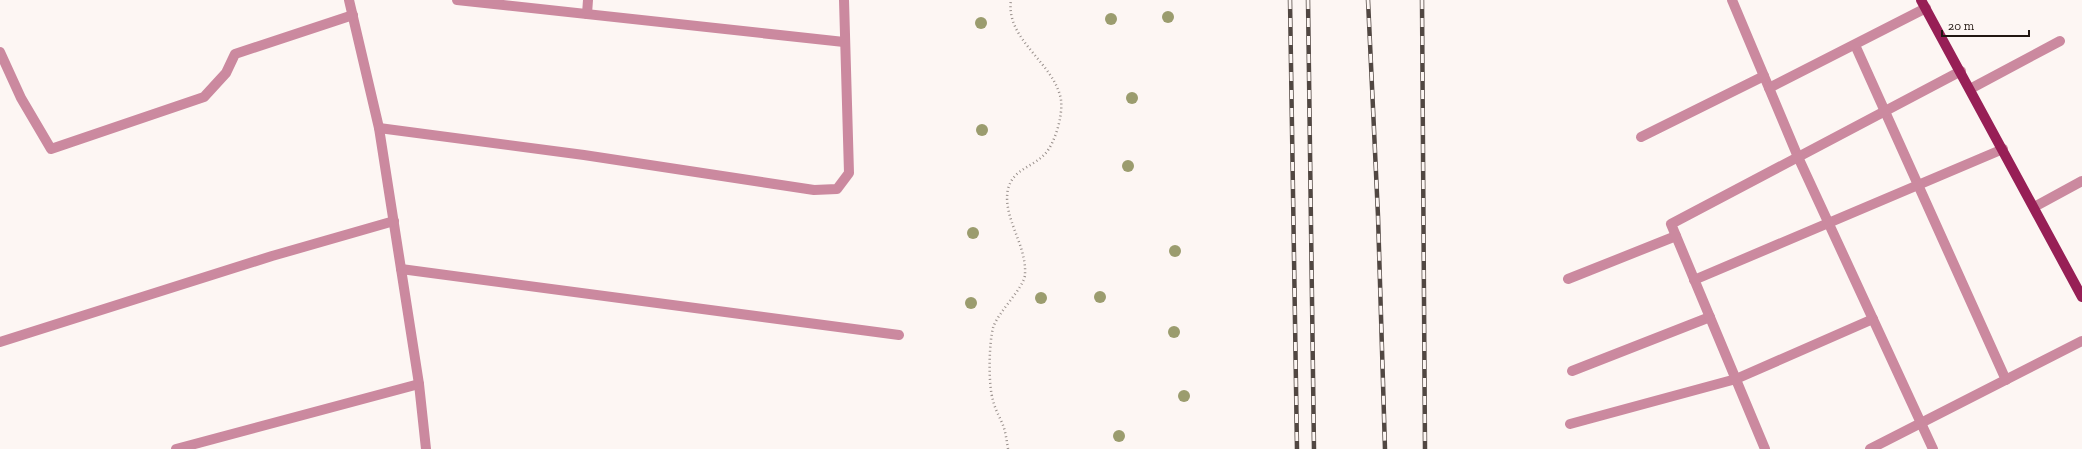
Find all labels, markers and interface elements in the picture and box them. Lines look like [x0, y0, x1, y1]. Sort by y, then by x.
scale bar [1942, 12, 2029, 38]
text: 20 m [1948, 19, 1975, 33]

